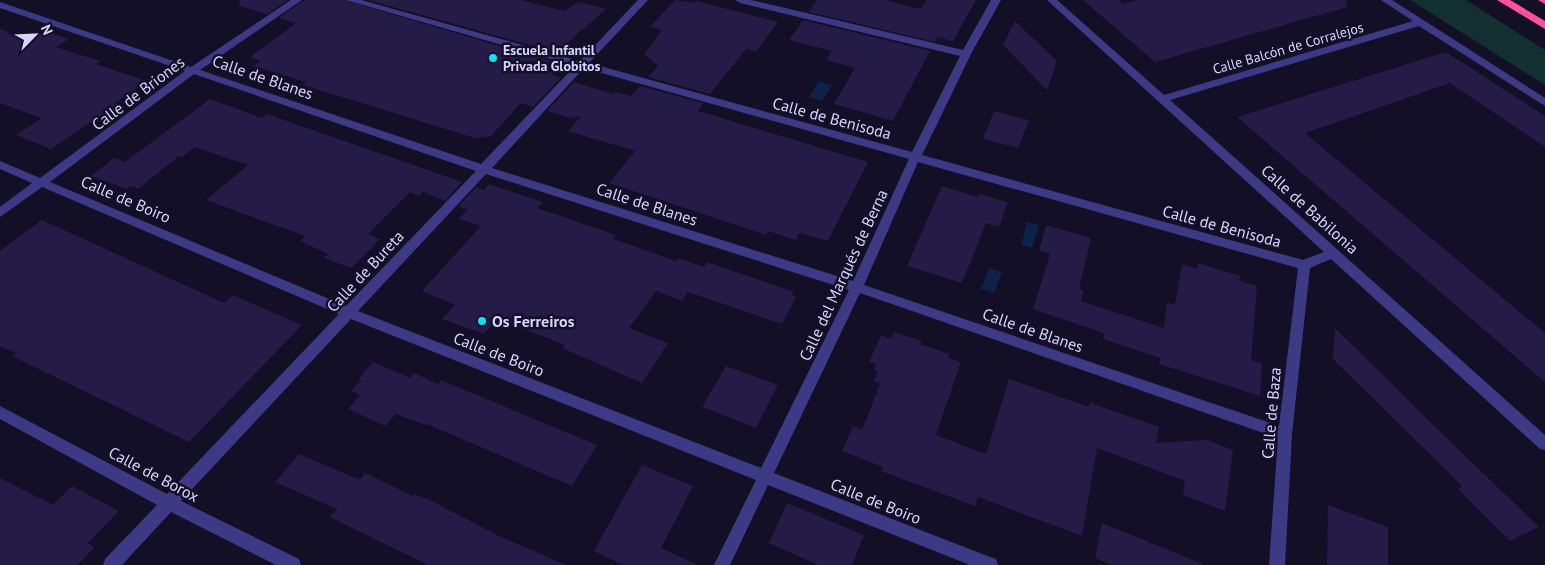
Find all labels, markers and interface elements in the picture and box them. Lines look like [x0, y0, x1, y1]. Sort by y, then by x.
north arrow [10, 10, 60, 60]
street label: Calle Balcón de Corralejos [1211, 18, 1366, 78]
text: N [37, 22, 57, 38]
place label: Escuela Infantil Privada Globitos [503, 41, 601, 75]
street label: Calle de Blanes [210, 50, 316, 104]
street label: Calle de Briones [88, 52, 188, 134]
marker: Escuela Infantil Privada Globitos [487, 52, 499, 64]
street label: Calle de Benisoda [771, 93, 893, 143]
street label: Calle de Babilonia [1257, 160, 1363, 258]
street label: Calle de Boiro [78, 171, 174, 227]
street label: Calle de Blanes [594, 178, 700, 230]
street label: Calle del Marqués de Berna [794, 186, 892, 364]
street label: Calle de Benisoda [1161, 201, 1283, 251]
street label: Calle de Bureta [322, 226, 408, 316]
street label: Calle de Blanes [980, 303, 1086, 357]
place label: Os Ferreiros [492, 311, 575, 331]
marker: Os Ferreiros [476, 315, 488, 327]
street label: Calle de Boiro [451, 328, 547, 380]
street label: Calle de Baza [1257, 366, 1285, 460]
street label: Calle de Borox [105, 442, 203, 506]
street label: Calle de Boiro [828, 474, 924, 528]

